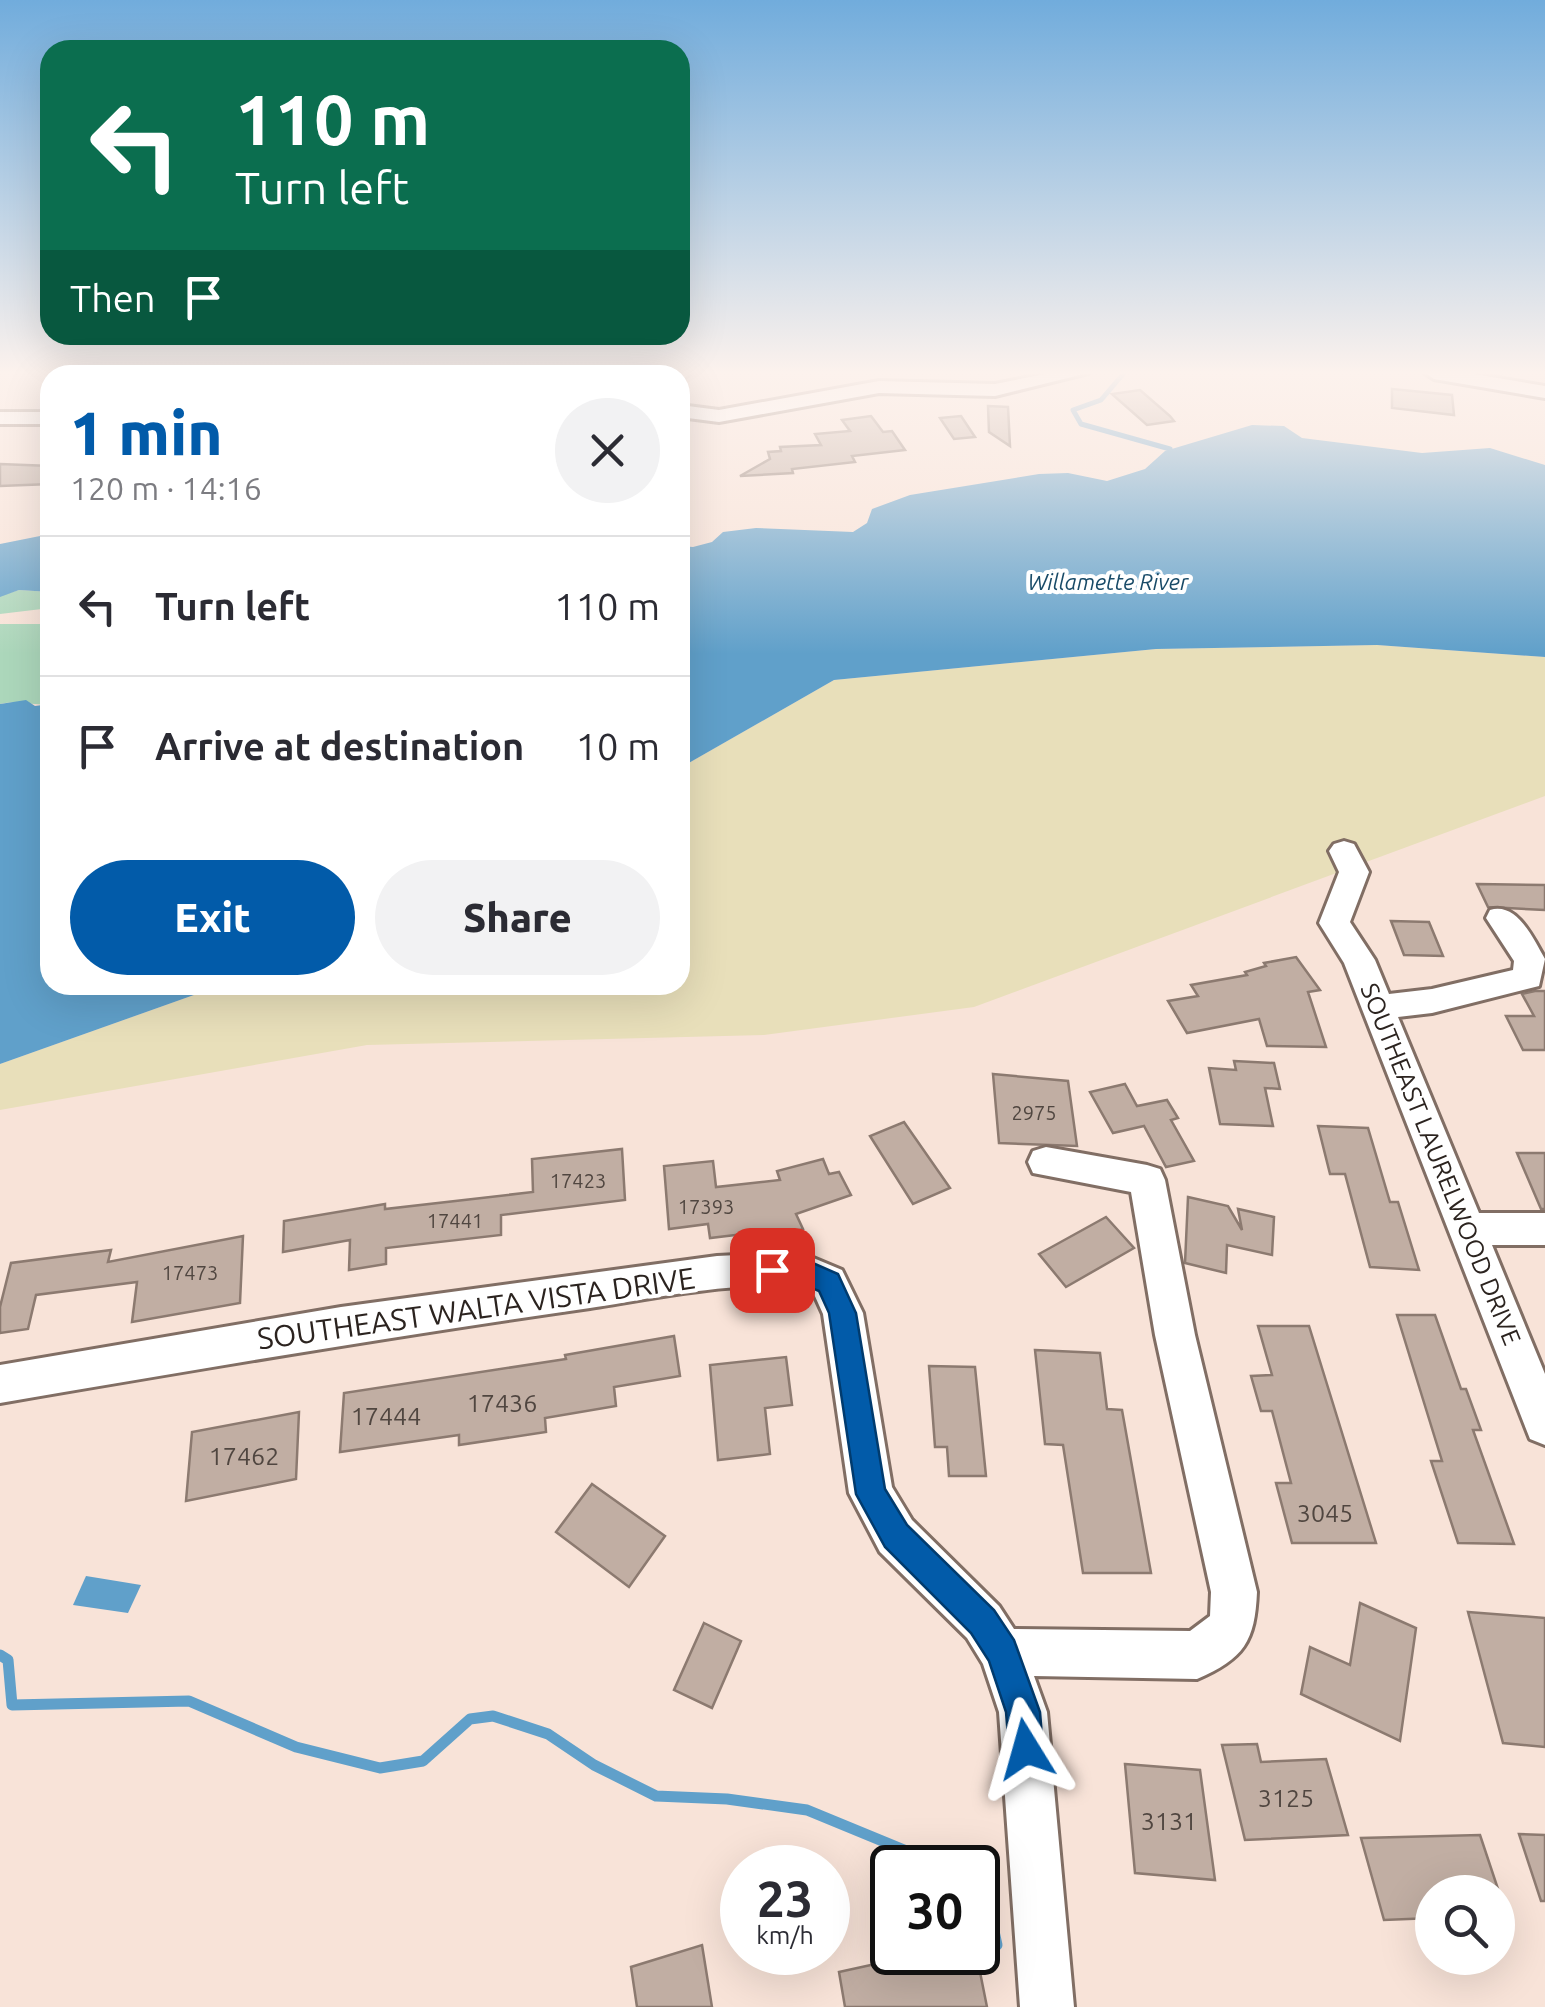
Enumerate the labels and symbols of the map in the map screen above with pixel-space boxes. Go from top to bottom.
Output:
water label: Willamette River [1028,569,1189,594]
street label: SOUTHEAST LAURELWOOD DRIVE [1355,979,1527,1349]
house number: 2975 [1011,1101,1057,1124]
house number: 17423 [550,1169,606,1192]
house number: 17393 [678,1195,734,1218]
house number: 17441 [427,1209,483,1232]
pin [730,1228,815,1313]
street label: SOUTHEAST WALTA VISTA DRIVE [255,1260,697,1356]
house number: 17473 [162,1261,218,1284]
house number: 17436 [467,1389,537,1417]
house number: 17444 [351,1402,421,1430]
house number: 17462 [209,1442,279,1470]
house number: 3045 [1297,1499,1353,1527]
position arrow [974,1697,1078,1801]
house number: 3125 [1258,1784,1314,1812]
house number: 3131 [1141,1807,1197,1835]
speed limit sign: 30 [870,1845,1000,1975]

